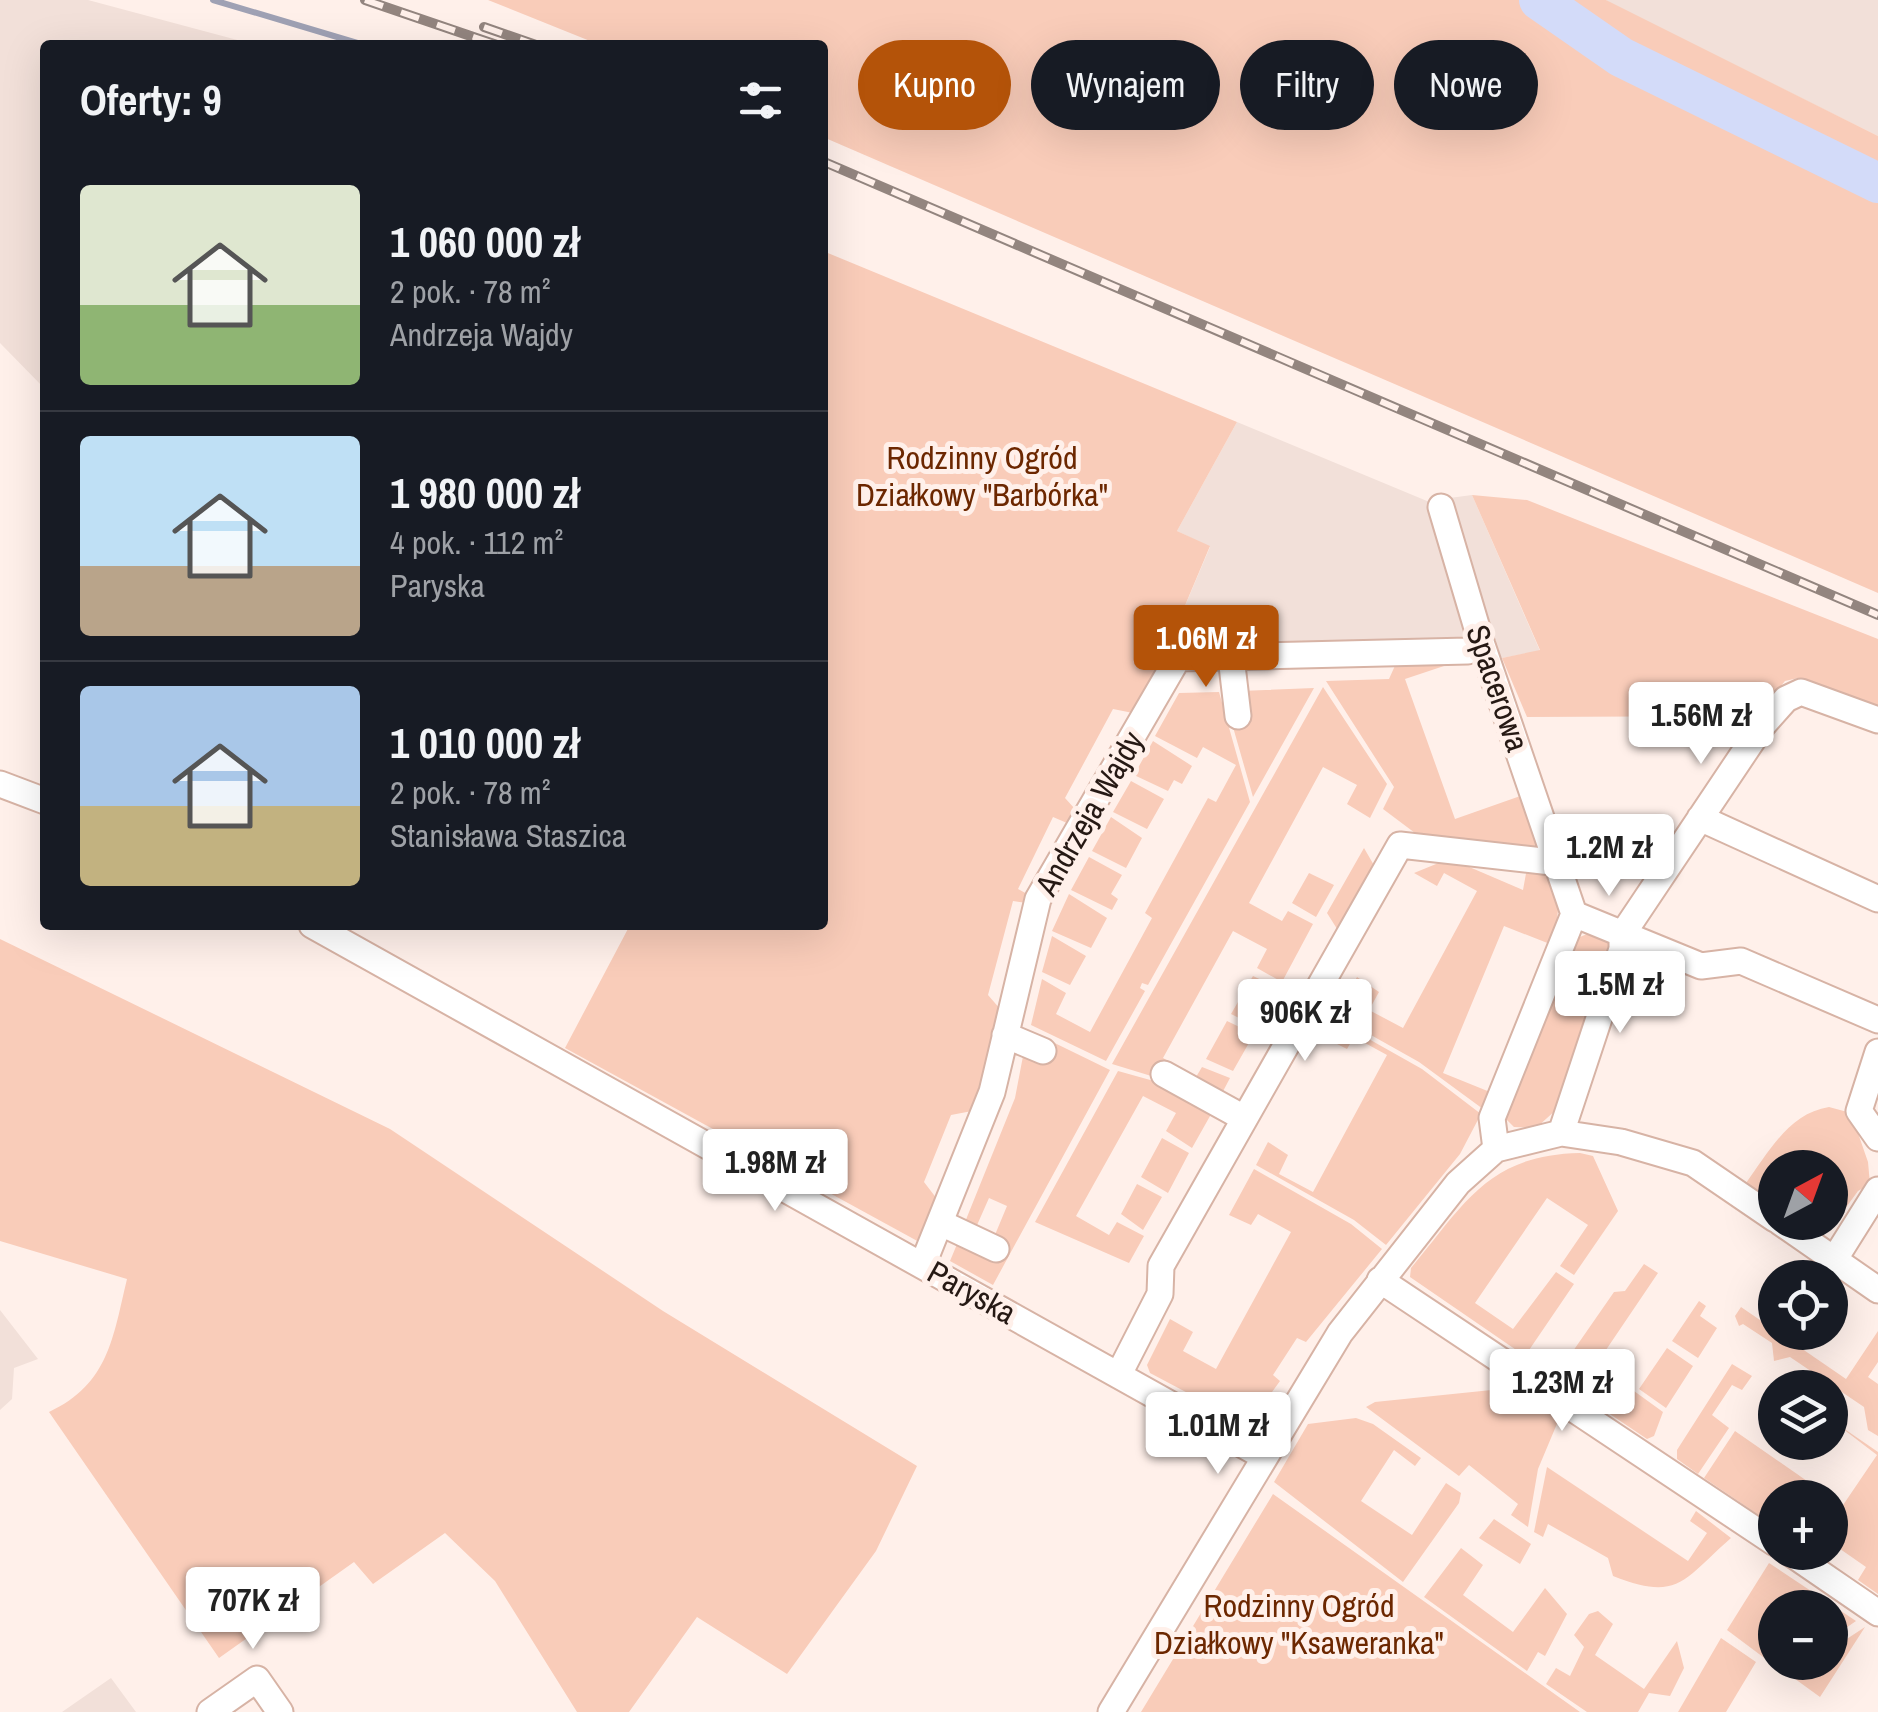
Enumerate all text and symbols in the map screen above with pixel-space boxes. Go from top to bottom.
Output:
chip: Kupno [858,40,1011,130]
chip: Wynajem [1031,40,1220,130]
chip: Filtry [1240,40,1374,130]
chip: Nowe [1394,40,1538,130]
text: Oferty: 9 [80,72,222,128]
icon: filters [733,73,788,128]
text: 1 060 000 zł [390,214,580,270]
icon: home [160,225,280,345]
text: 2 pok. · 78 m² [390,270,550,313]
text: Andrzeja Wajdy [390,313,573,356]
park label: Rodzinny Ogród Działkowy "Barbórka" [856,436,1108,516]
text: 1 980 000 zł [390,465,580,521]
icon: home [160,476,280,596]
text: 4 pok. · 112 m² [390,521,563,564]
text: Paryska [390,564,485,607]
pin: 1.06M zł [1103,605,1309,690]
text: 1.06M zł [1156,616,1256,659]
street label: Spacerowa [1456,619,1540,757]
pin: 1.56M zł [1598,682,1804,767]
text: 1.56M zł [1651,693,1751,736]
text: 1 010 000 zł [390,715,580,771]
street label: Andrzeja Wajdy [1024,723,1153,904]
icon: home [160,726,280,846]
text: 2 pok. · 78 m² [390,771,550,814]
text: Stanisława Staszica [390,814,626,857]
pin: 1.2M zł [1517,814,1701,899]
text: 1.2M zł [1566,825,1652,868]
pin: 1.5M zł [1528,951,1712,1036]
text: 1.5M zł [1577,962,1663,1005]
pin: 906K zł [1213,979,1397,1064]
text: 906K zł [1260,990,1350,1033]
pin: 1.98M zł [672,1129,878,1214]
text: 1.98M zł [725,1140,825,1183]
north arrow [1758,1150,1848,1240]
map controls [1758,1150,1848,1680]
street label: Paryska [920,1250,1024,1334]
button: locate [1758,1260,1848,1350]
pin: 1.23M zł [1459,1349,1665,1434]
text: 1.23M zł [1512,1360,1612,1403]
button: layers [1758,1370,1848,1460]
pin: 1.01M zł [1115,1392,1321,1477]
text: 1.01M zł [1168,1403,1268,1446]
button: + [1758,1480,1848,1570]
pin: 707K zł [161,1567,345,1652]
text: 707K zł [208,1578,298,1621]
park label: Rodzinny Ogród Działkowy "Ksaweranka" [1154,1584,1444,1664]
button: − [1758,1590,1848,1680]

